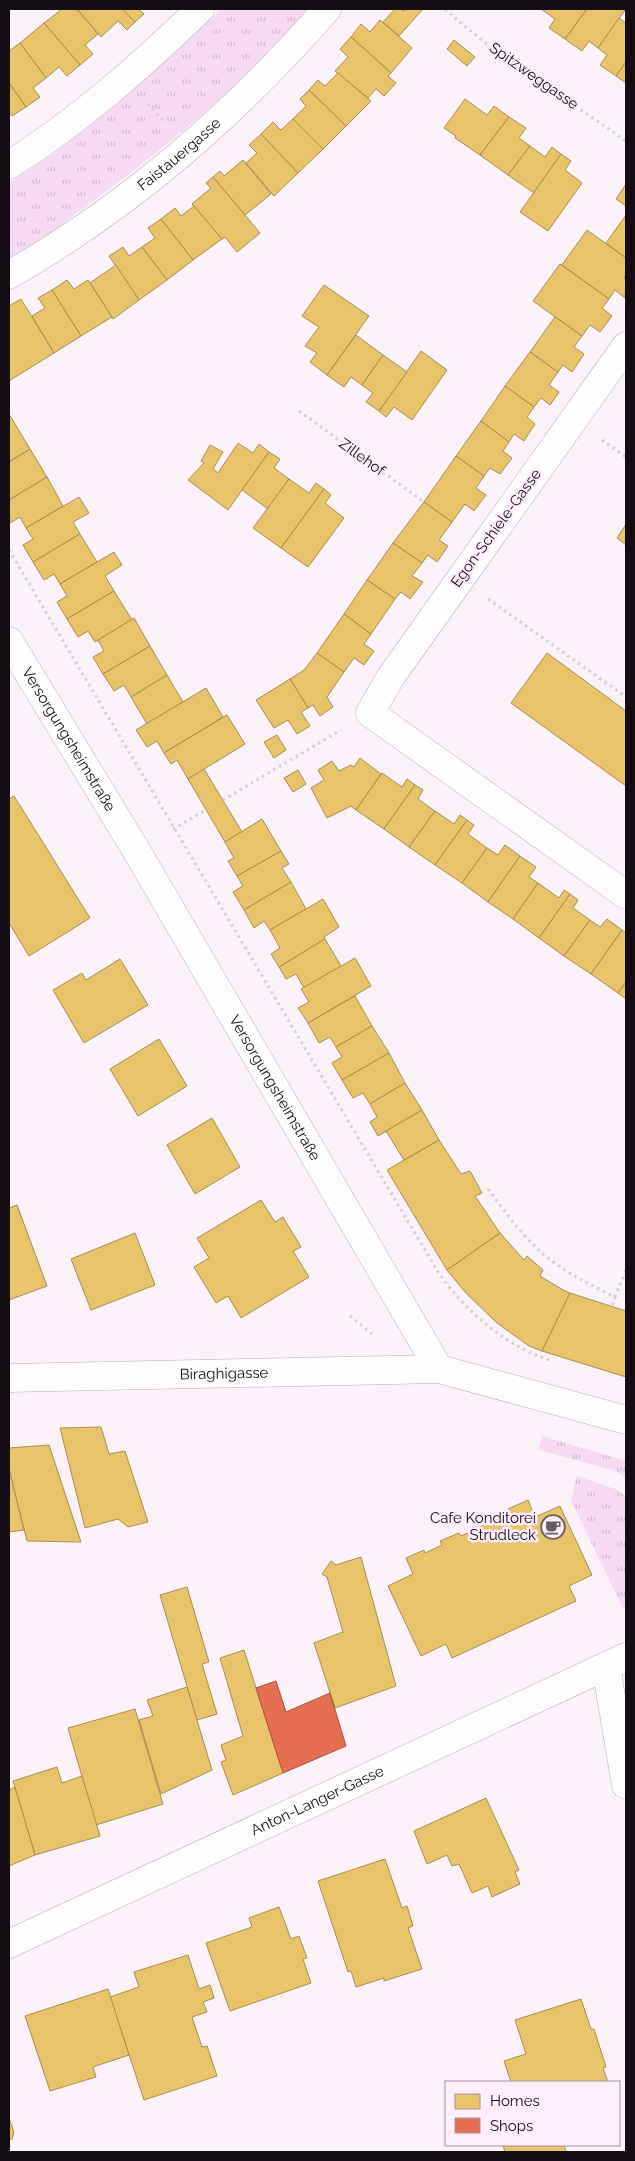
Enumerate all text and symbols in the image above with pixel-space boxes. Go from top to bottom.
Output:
street label: Spitzweggasse [486,39,582,114]
street label: Faistauergasse [134,114,225,194]
street label: Zillehof [336,434,389,480]
street label: Egon-Schiele-Gasse [447,465,545,591]
street label: Versorgungsheimstraße [18,664,119,815]
street label: Versorgungsheimstraße [225,1012,324,1164]
street label: Biraghigasse [179,1364,269,1383]
place label: Cafe Konditorei Strudleck [430,1509,536,1544]
cafe icon: Cafe Konditorei Strudleck [540,1514,566,1540]
street label: Anton-Langer-Gasse [248,1762,387,1839]
legend [445,2081,620,2146]
text: Homes [490,2092,540,2110]
text: Shops [490,2117,533,2135]

